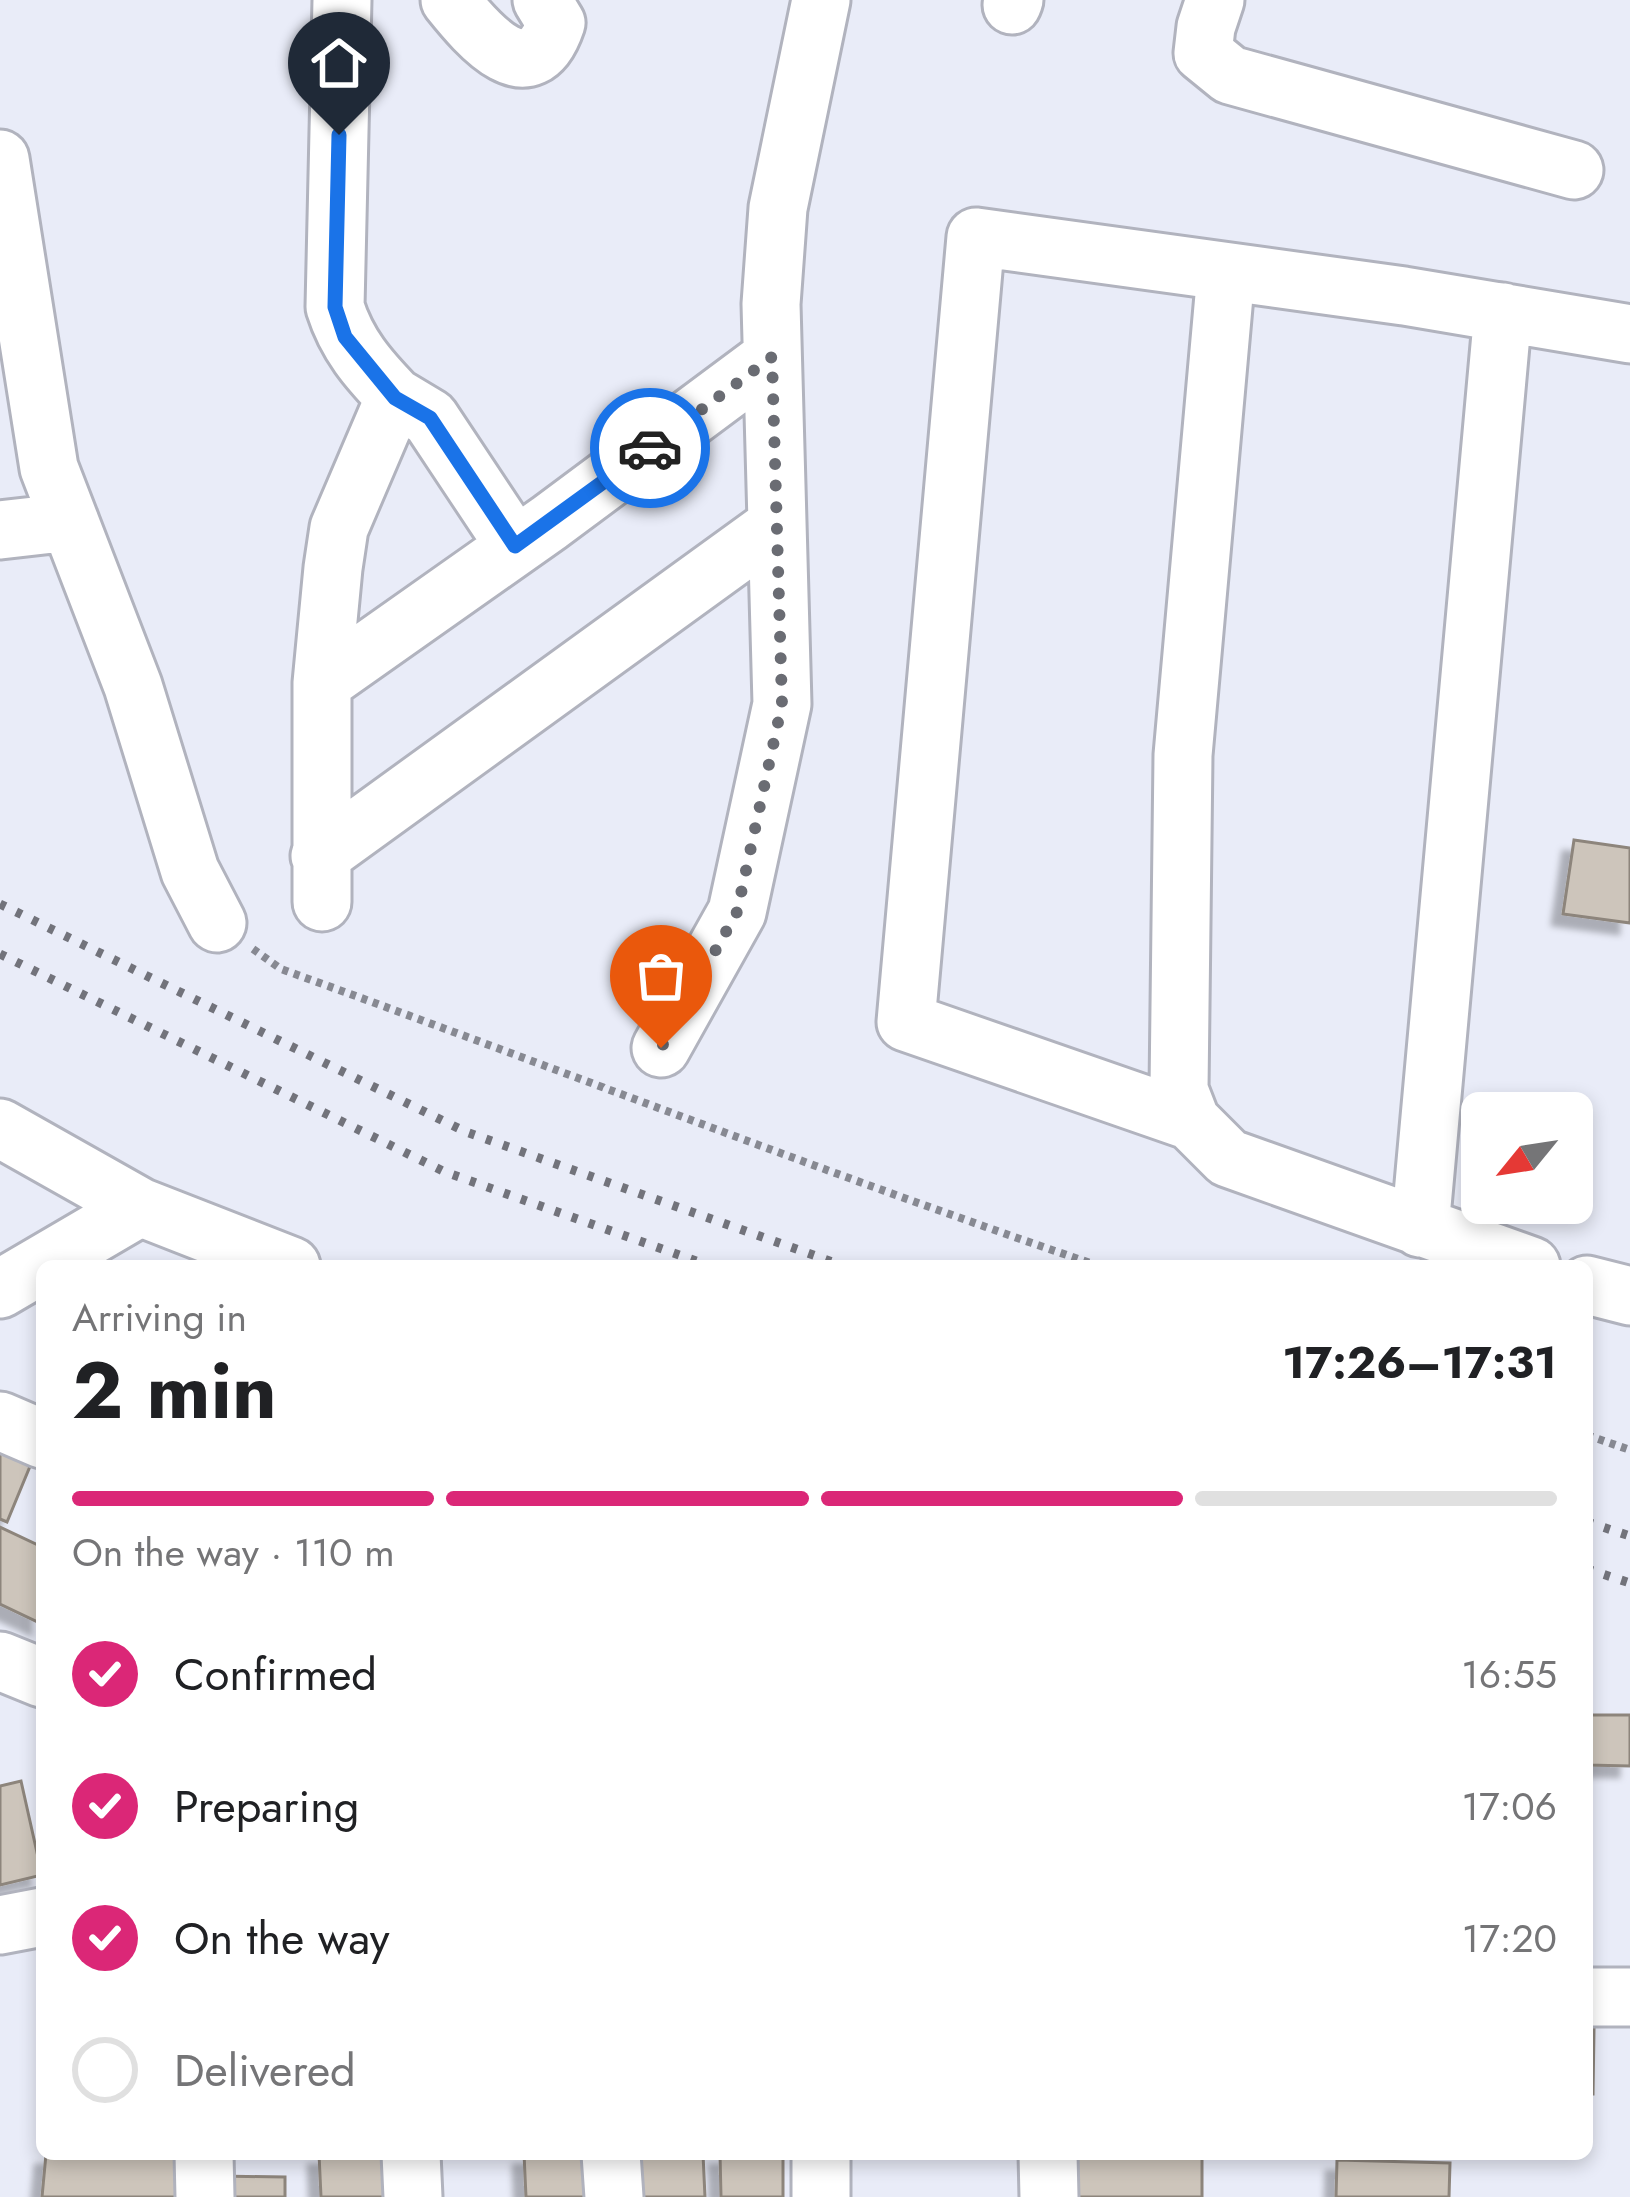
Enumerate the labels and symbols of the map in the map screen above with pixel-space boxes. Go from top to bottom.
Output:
pin [288,12,390,135]
courier [590,388,710,508]
pin [610,925,712,1048]
north arrow [1461,1092,1593,1224]

